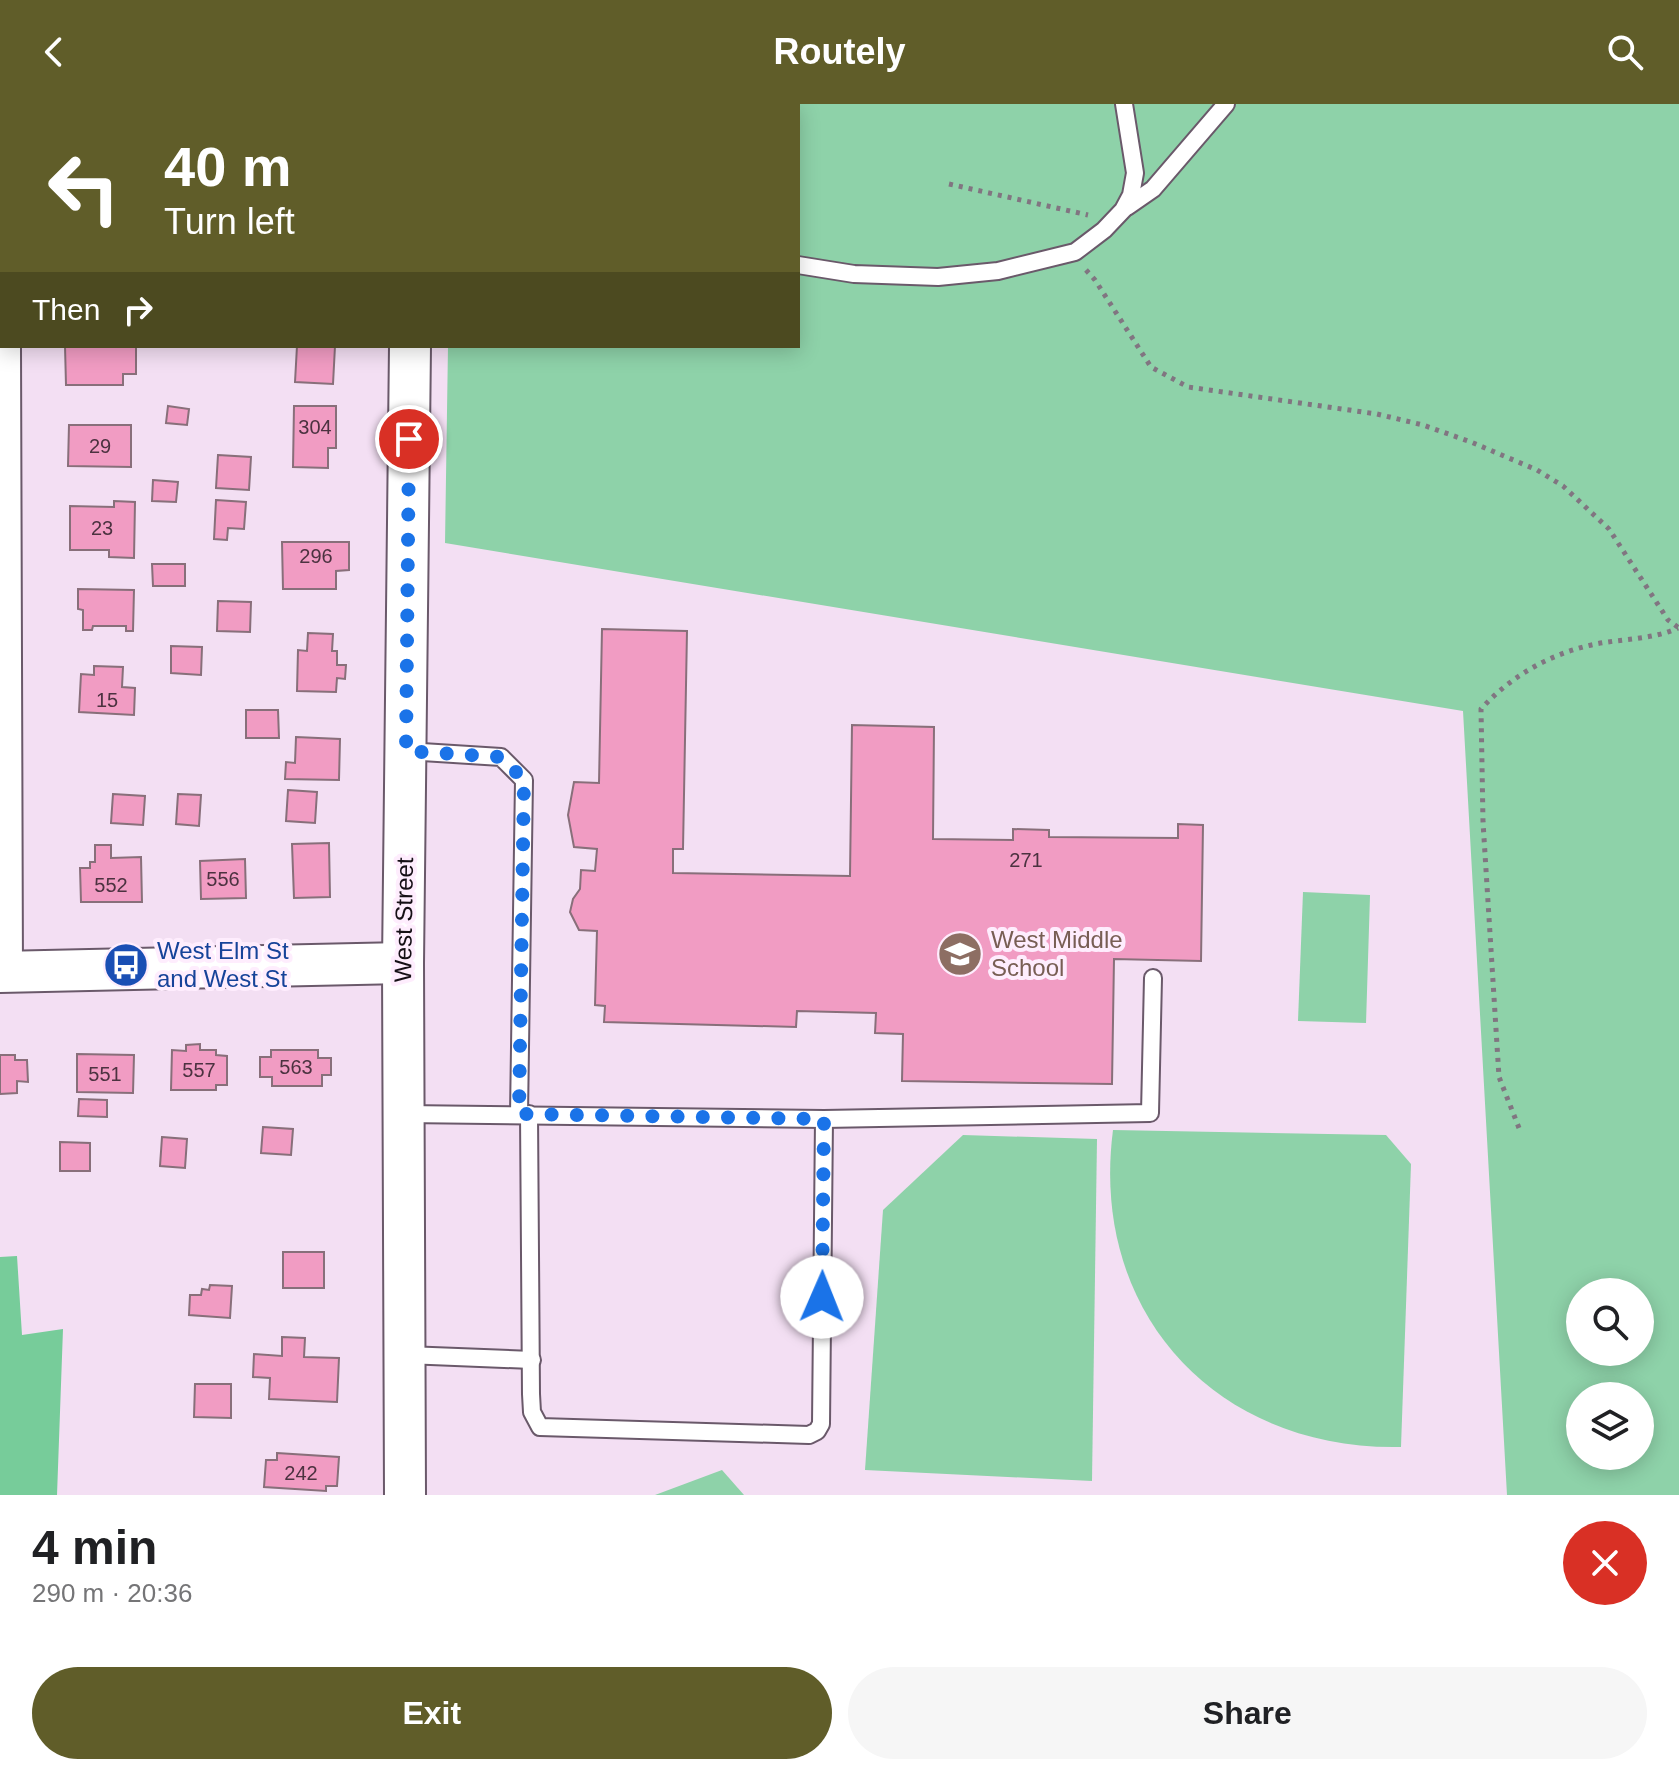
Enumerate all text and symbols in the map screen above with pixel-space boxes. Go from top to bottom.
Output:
icon: back [32,30,76,74]
icon: search [1603,30,1647,74]
text: Routely [773,31,906,72]
text: 40 m [164,135,292,198]
icon: left [32,136,136,240]
text: Turn left [164,201,295,242]
icon: right [116,288,160,332]
text: Then [32,293,100,326]
pin [375,405,443,473]
house number: 304 [298,416,332,438]
icon: arrive [387,417,431,461]
house number: 29 [89,435,111,457]
house number: 23 [91,517,113,539]
house number: 296 [299,545,333,567]
house number: 15 [96,689,118,711]
house number: 271 [1009,849,1043,871]
street label: West Street [389,857,418,983]
house number: 556 [206,868,240,890]
house number: 552 [94,874,128,896]
place label: West Middle School [991,926,1123,981]
school or university icon: West Middle School [936,930,984,978]
place label: West Elm St and West St [157,937,289,992]
bus stop icon: West Elm St and West St [102,941,150,989]
house number: 563 [279,1056,313,1078]
house number: 557 [182,1059,216,1081]
house number: 551 [88,1063,122,1085]
position arrow [780,1255,864,1339]
map controls [1566,1278,1654,1470]
button: search [1566,1278,1654,1366]
button: layers [1566,1382,1654,1470]
house number: 242 [284,1462,318,1484]
text: 4 min [32,1521,157,1574]
button: close [1563,1521,1647,1605]
text: 290 m · 20:36 [32,1578,192,1608]
button: Exit [32,1667,832,1759]
button: Share [848,1667,1647,1759]

